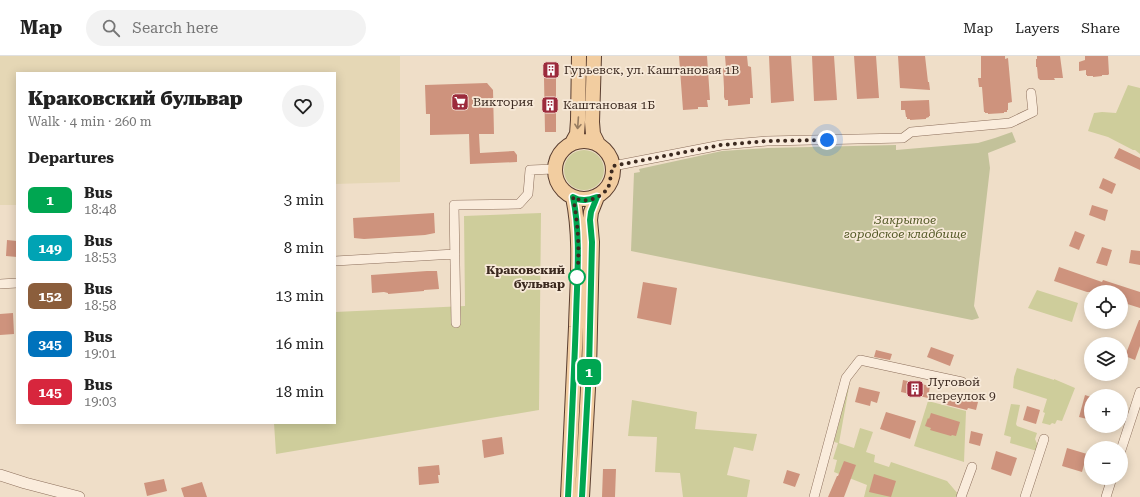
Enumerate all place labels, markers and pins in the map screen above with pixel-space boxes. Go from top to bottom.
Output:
building icon: Гурьевск, ул. Каштановая 1В [541,60,561,80]
place label: Гурьевск, ул. Каштановая 1В [564,63,739,77]
supermarket icon: Виктория [450,92,470,112]
place label: Виктория [473,95,533,109]
building icon: Каштановая 1Б [540,95,560,115]
place label: Каштановая 1Б [563,98,655,112]
place label: Краковский бульвар [486,263,565,291]
marker: Краковский бульвар [568,268,586,286]
place label: Луговой переулок 9 [928,375,996,403]
building icon: Луговой переулок 9 [905,379,925,399]

